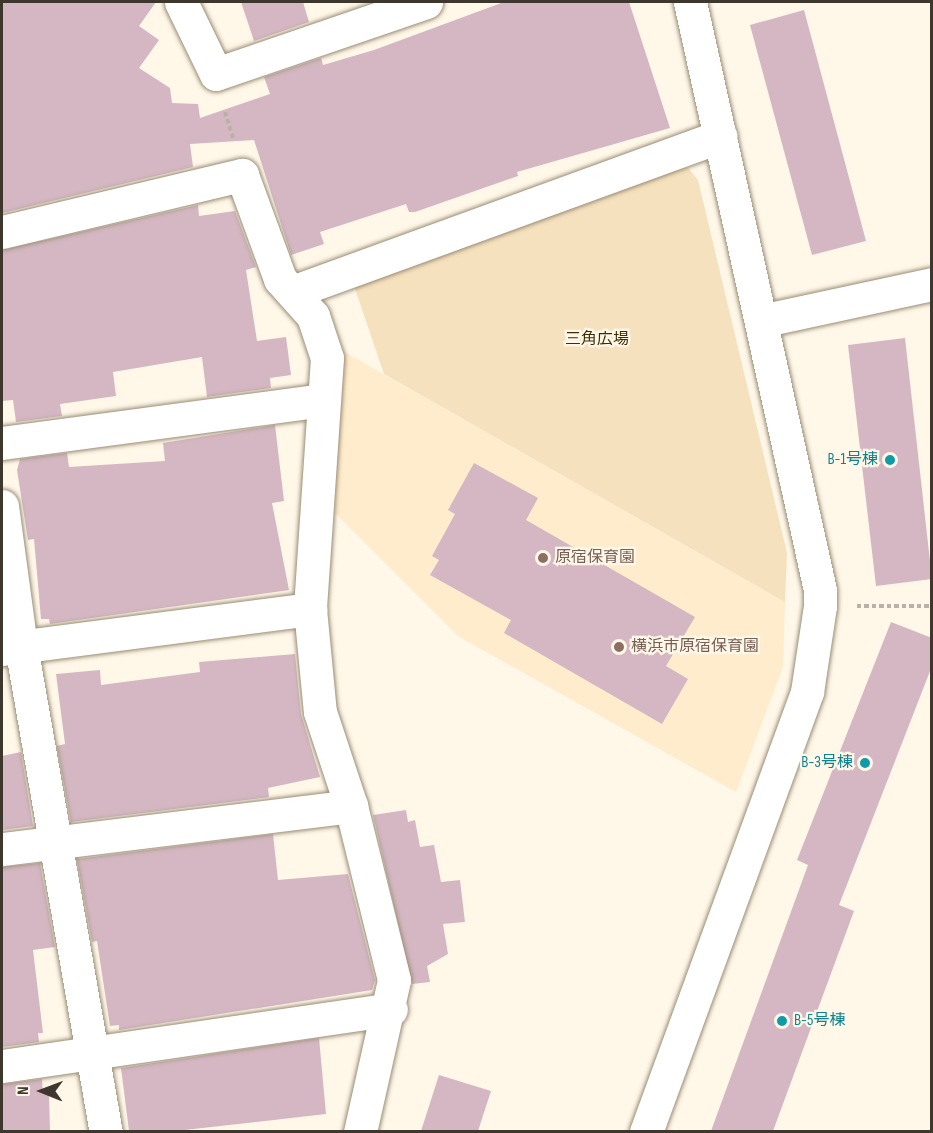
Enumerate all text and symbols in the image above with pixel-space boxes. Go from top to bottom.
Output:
park label: 三角広場 [565,330,629,350]
place label: B-1号棟 [827,450,878,470]
marker: B-1号棟 [883,453,897,467]
place label: 原宿保育園 [555,548,635,568]
marker: 原宿保育園 [536,551,550,565]
place label: 横浜市原宿保育園 [631,637,759,657]
marker: 横浜市原宿保育園 [612,640,626,654]
place label: B-3号棟 [801,753,853,773]
marker: B-3号棟 [858,756,872,770]
place label: B-5号棟 [794,1011,845,1031]
marker: B-5号棟 [775,1014,789,1028]
north arrow [12,1061,72,1121]
text: N [14,1086,33,1095]

